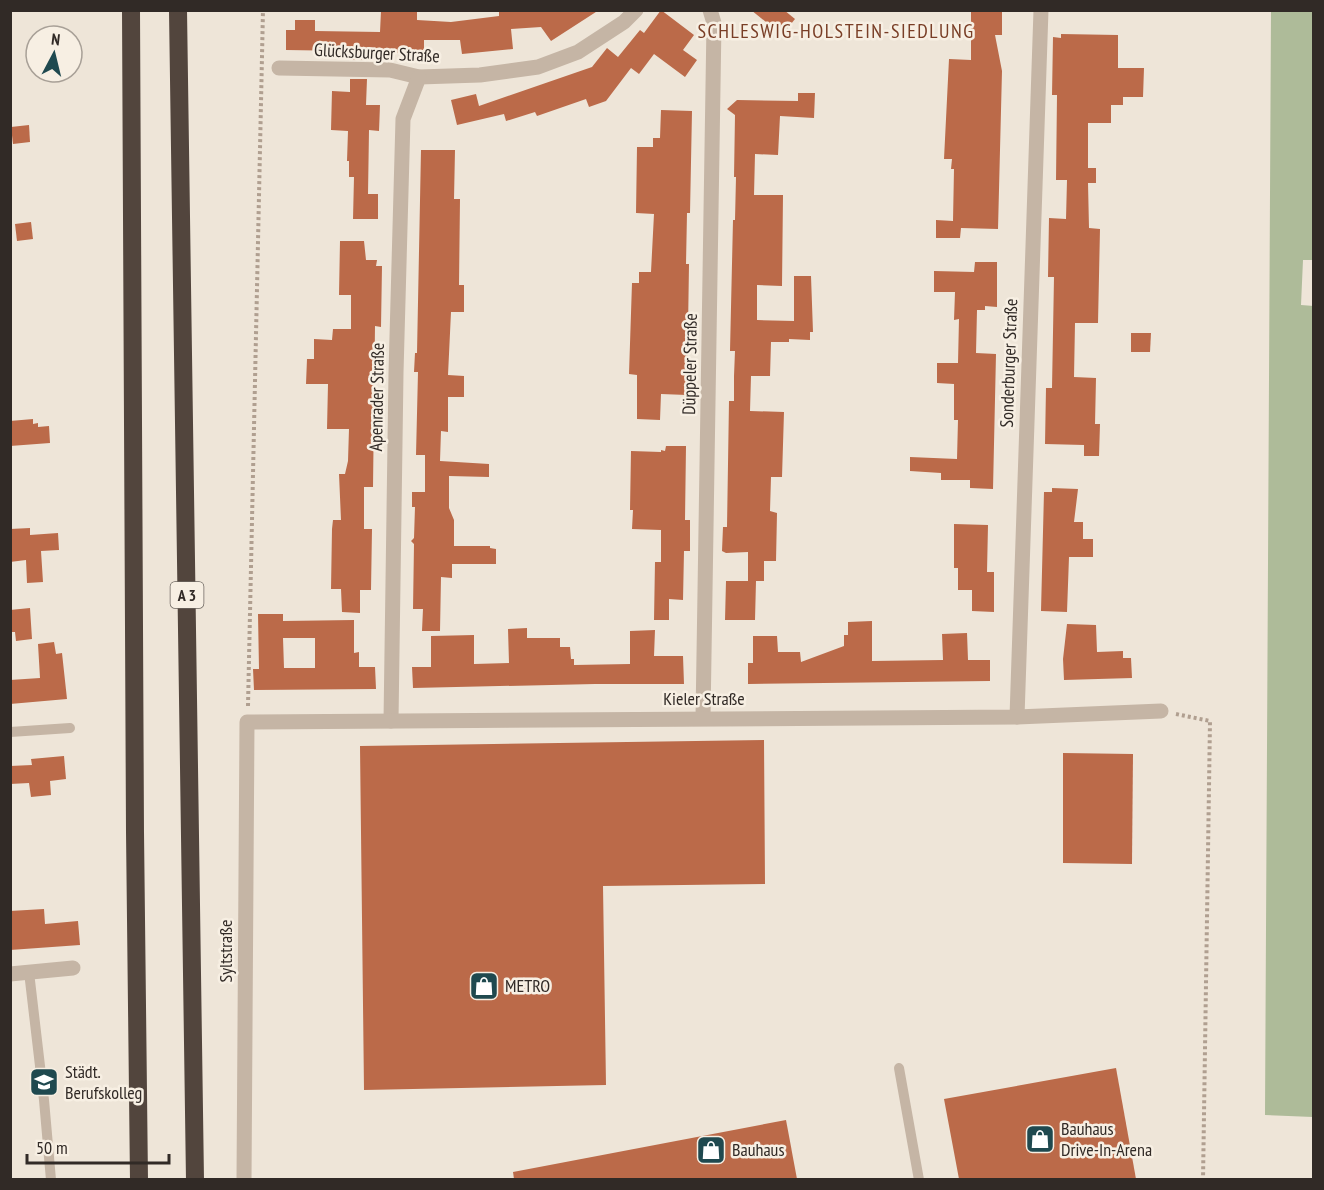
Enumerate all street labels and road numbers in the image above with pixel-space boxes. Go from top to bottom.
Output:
street label: Glücksburger Straße [314,38,440,67]
street label: Sonderburger Straße [995,298,1022,428]
street label: Düppeler Straße [677,313,702,415]
street label: Apenrader Straße [364,342,389,452]
road number: A 3 [170,582,204,608]
street label: Kieler Straße [663,687,745,710]
street label: Syltstraße [214,920,237,983]

